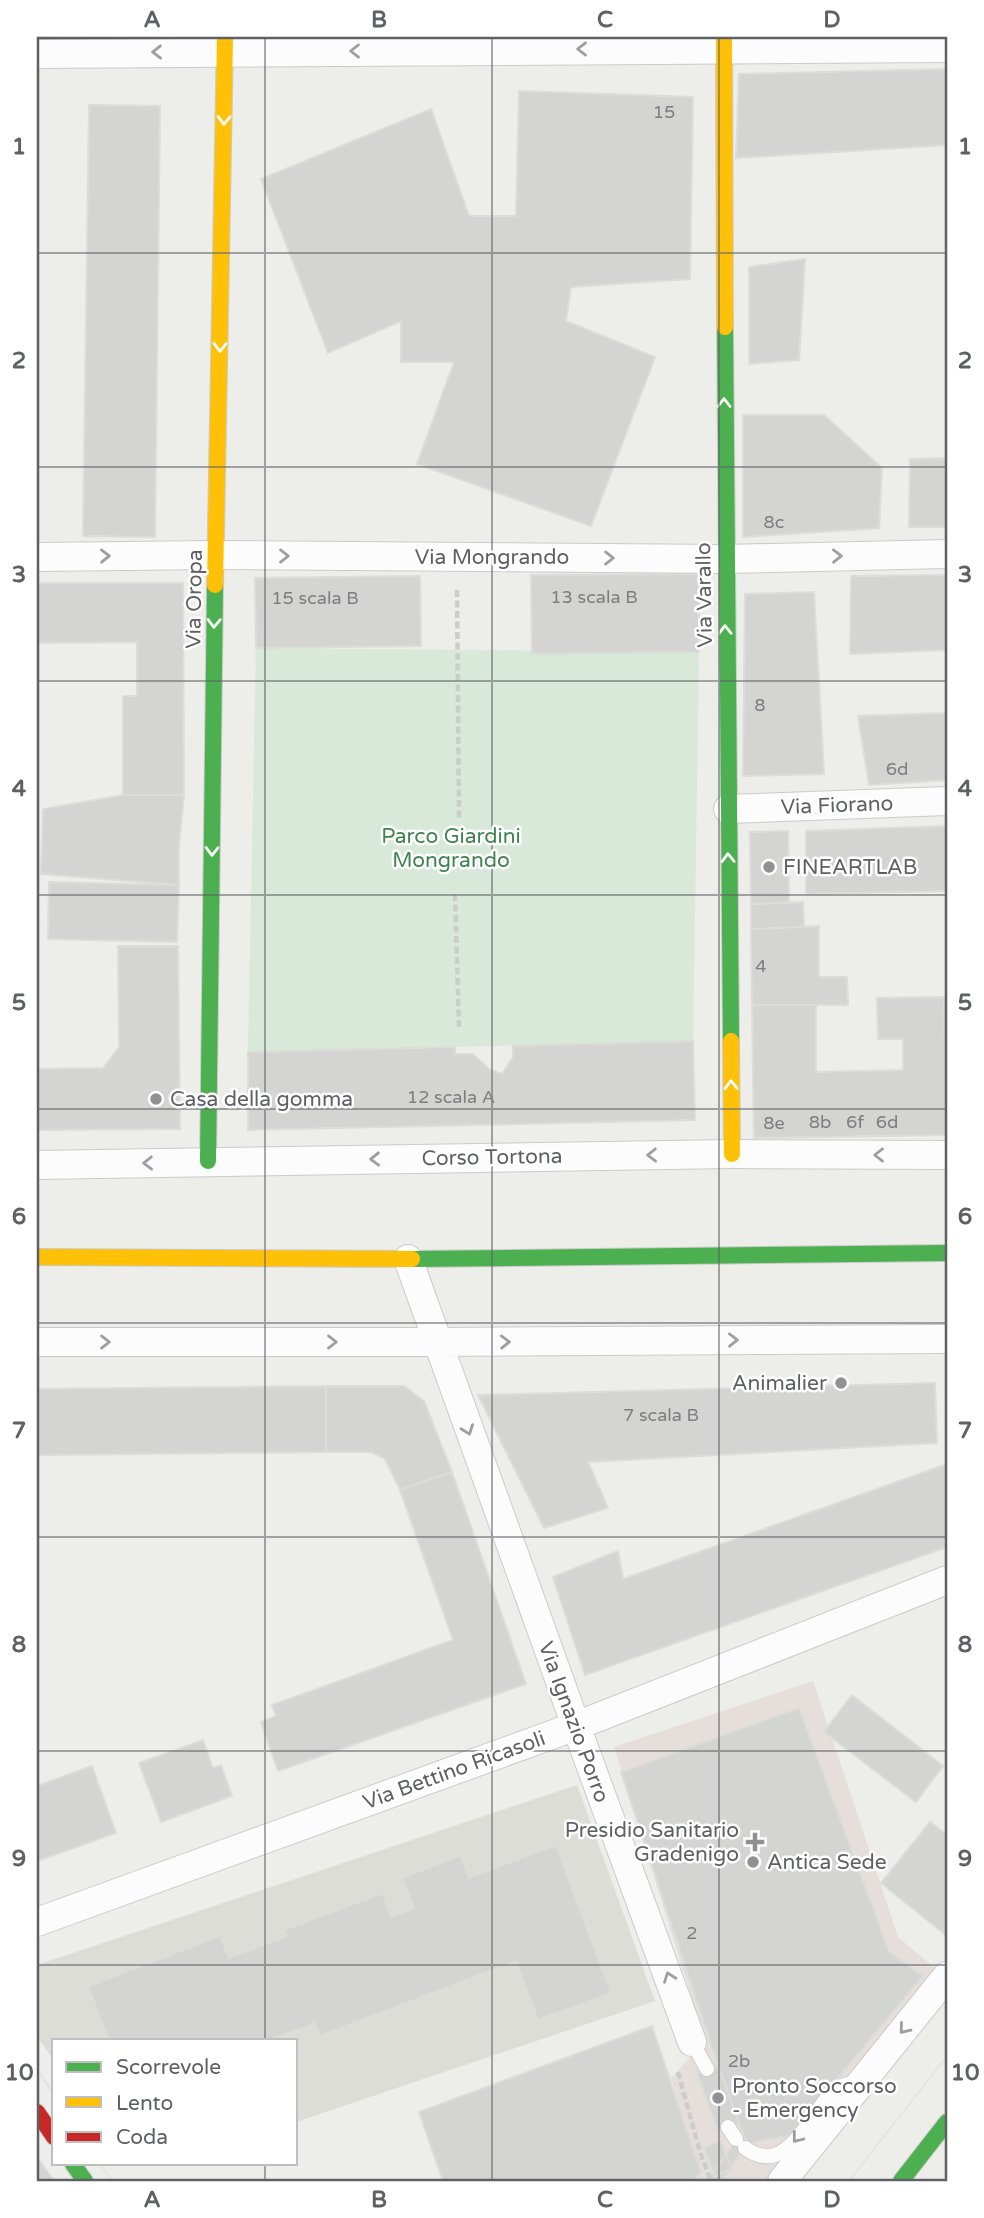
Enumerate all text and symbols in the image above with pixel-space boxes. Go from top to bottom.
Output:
text: A [143,6,161,34]
text: B [371,6,387,34]
text: C [597,6,613,34]
text: D [823,6,841,34]
one-way arrow [577,41,587,57]
one-way arrow [349,43,360,59]
one-way arrow [151,45,162,60]
house number: 15 [653,101,675,123]
one-way arrow [216,114,231,125]
text: 1 [12,133,26,161]
text: 1 [958,133,972,161]
one-way arrow [212,342,227,353]
text: 2 [12,347,26,375]
text: 2 [958,347,972,375]
one-way arrow [716,397,732,408]
house number: 8c [764,511,784,533]
street label: Via Varallo [691,542,718,648]
street label: Via Mongrando [415,545,569,570]
one-way arrow [100,548,111,564]
one-way arrow [279,548,289,564]
one-way arrow [832,548,842,564]
street label: Via Oropa [181,549,208,649]
one-way arrow [604,550,615,566]
text: 3 [12,561,26,589]
text: 3 [958,561,972,589]
house number: 13 scala B [550,586,638,608]
house number: 15 scala B [271,587,359,609]
one-way arrow [207,618,222,629]
one-way arrow [718,625,733,636]
house number: 8 [754,694,766,716]
house number: 6d [886,758,908,780]
text: 4 [12,775,27,803]
text: 4 [958,775,973,803]
street label: Via Fiorano [780,791,894,820]
park label: Parco Giardini Mongrando [381,824,521,873]
one-way arrow [204,846,219,857]
one-way arrow [720,852,736,863]
place label: FINEARTLAB [783,855,917,880]
marker: FINEARTLAB [761,859,777,875]
house number: 4 [755,955,767,977]
text: 5 [12,989,26,1017]
text: 5 [958,989,972,1017]
one-way arrow [723,1080,739,1090]
house number: 12 scala A [407,1086,495,1108]
place label: Casa della gomma [170,1087,353,1112]
marker: Casa della gomma [148,1091,164,1107]
house number: 8b [809,1111,831,1133]
house number: 6f [846,1111,864,1133]
house number: 6d [876,1111,898,1133]
house number: 8e [763,1112,785,1134]
street label: Corso Tortona [421,1144,563,1171]
one-way arrow [646,1147,656,1163]
one-way arrow [873,1147,884,1163]
one-way arrow [369,1151,380,1167]
one-way arrow [142,1155,153,1170]
text: 6 [12,1203,26,1231]
text: 6 [958,1203,972,1231]
one-way arrow [728,1332,738,1348]
one-way arrow [100,1334,111,1350]
one-way arrow [328,1334,338,1350]
one-way arrow [500,1334,511,1350]
place label: Animalier [732,1371,827,1396]
marker: Animalier [833,1375,849,1391]
house number: 7 scala B [623,1404,699,1426]
text: 7 [12,1417,26,1445]
text: 7 [958,1417,972,1445]
one-way arrow [460,1423,474,1435]
text: 8 [12,1631,26,1659]
text: 8 [958,1631,972,1659]
street label: Via Ignazio Porro [533,1638,614,1806]
street label: Via Bettino Ricasoli [360,1726,549,1815]
place label: Presidio Sanitario Gradenigo [565,1818,739,1867]
marker: Presidio Sanitario Gradenigo [745,1832,765,1852]
text: 9 [12,1845,26,1873]
text: 9 [958,1845,972,1873]
place label: Antica Sede [767,1850,887,1875]
marker: Antica Sede [745,1854,761,1870]
house number: 2 [686,1922,698,1944]
one-way arrow [663,1972,677,1984]
one-way arrow [900,2022,913,2034]
legend [52,2039,298,2166]
house number: 2b [728,2050,750,2072]
text: Scorrevole [116,2055,221,2080]
text: 10 [5,2059,33,2087]
text: 10 [951,2059,979,2087]
place label: Pronto Soccorso - Emergency [732,2074,897,2123]
marker: Pronto Soccorso - Emergency [710,2090,726,2106]
text: Lento [116,2091,173,2116]
text: Coda [116,2125,168,2150]
one-way arrow [793,2129,805,2142]
text: A [143,2186,161,2214]
text: B [371,2186,387,2214]
text: C [597,2186,613,2214]
text: D [823,2186,841,2214]

